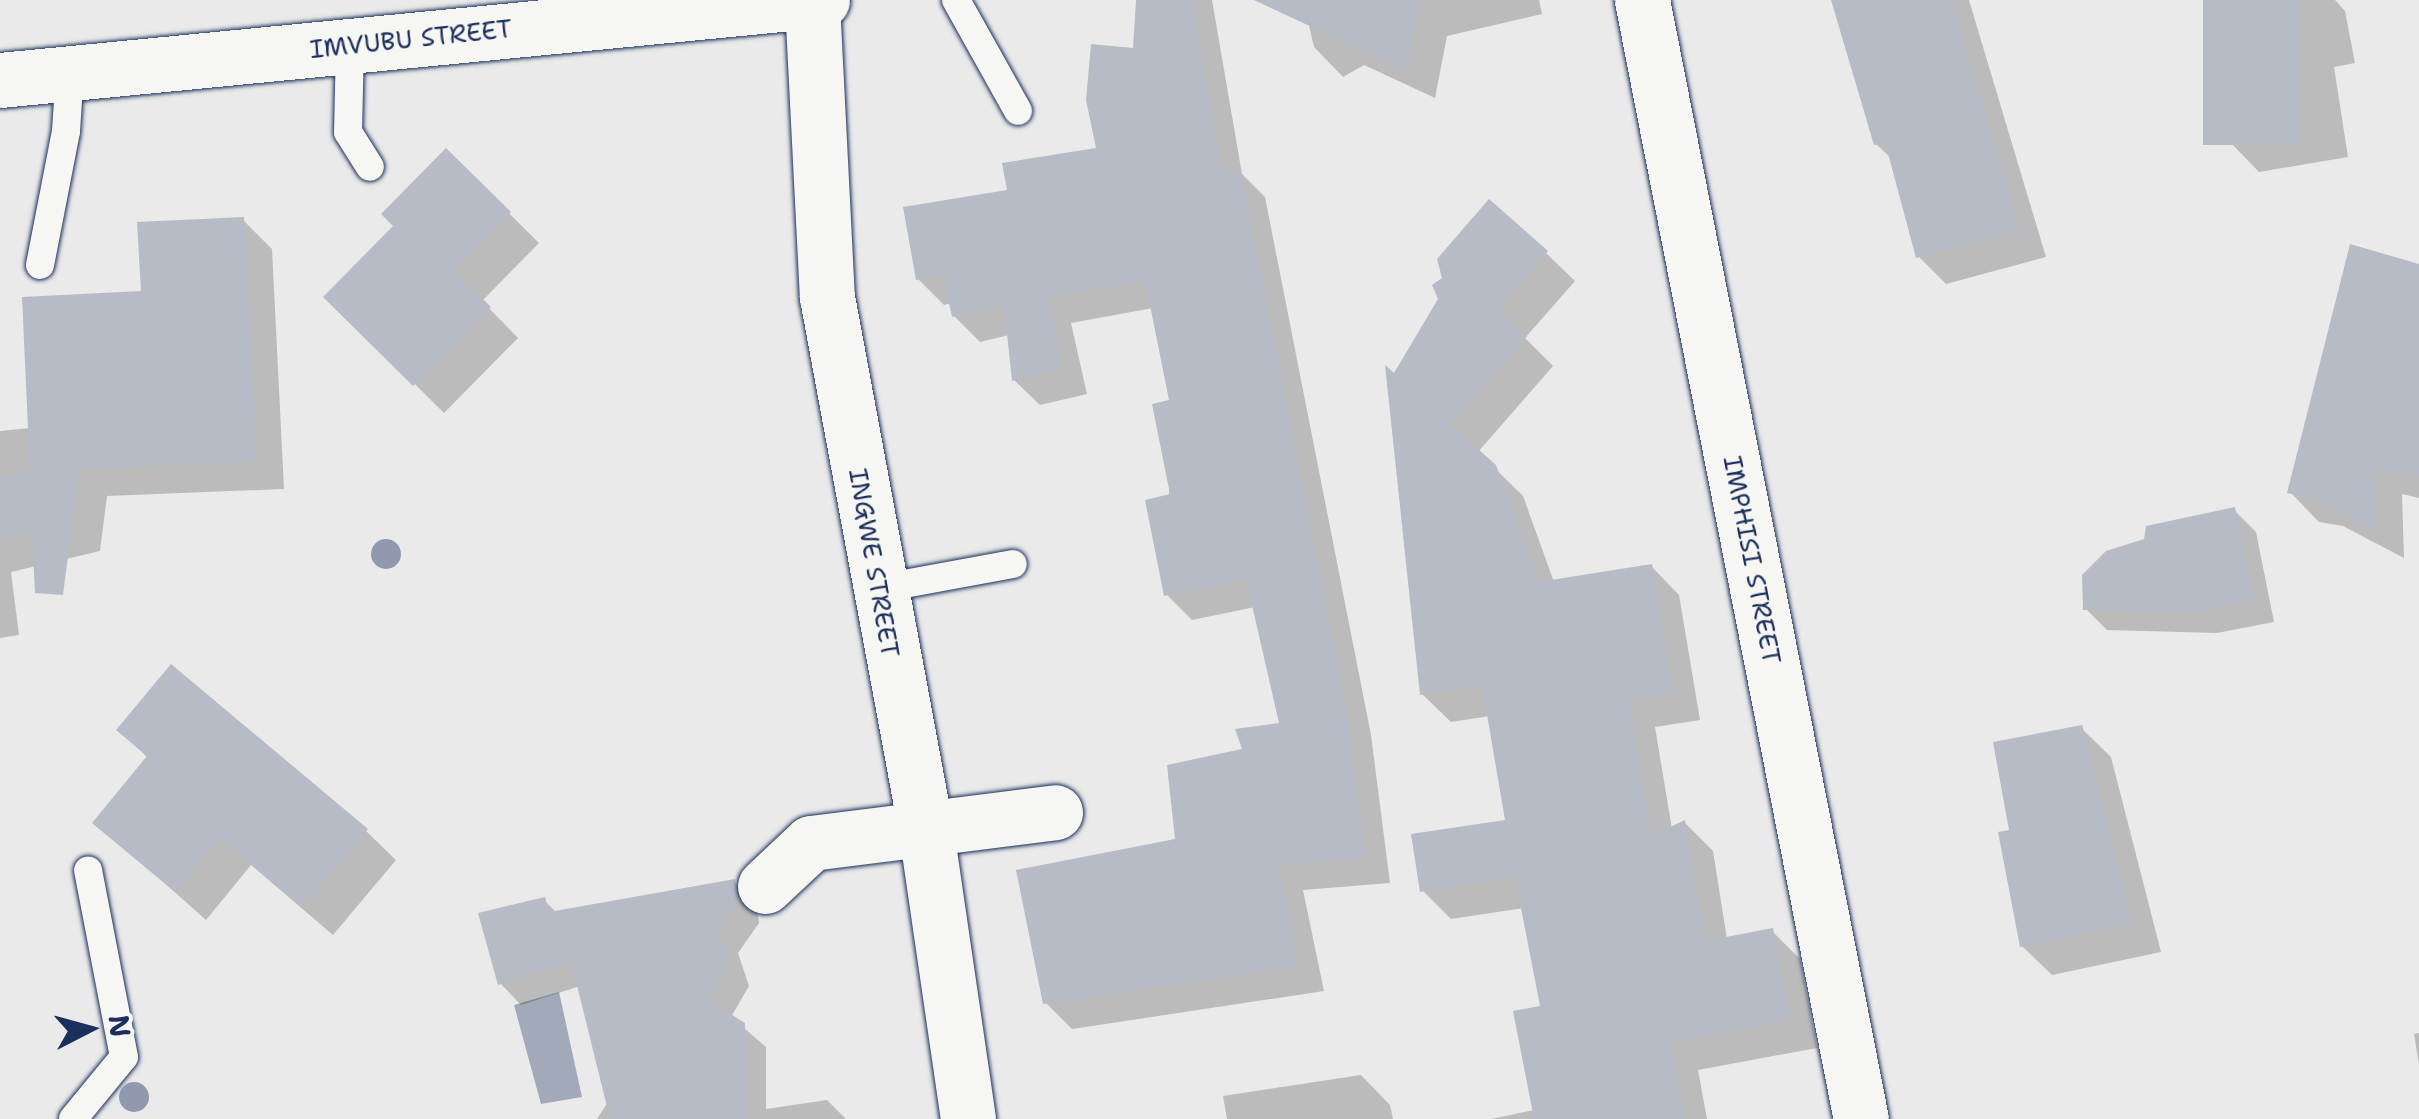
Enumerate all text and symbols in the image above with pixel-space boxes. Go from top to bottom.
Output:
street label: IMVUBU STREET [308,13,514,65]
street label: IMPHISI STREET [1717,453,1787,667]
street label: INGWE STREET [843,466,905,660]
north arrow [40,979,140,1079]
text: N [100,1013,140,1039]

